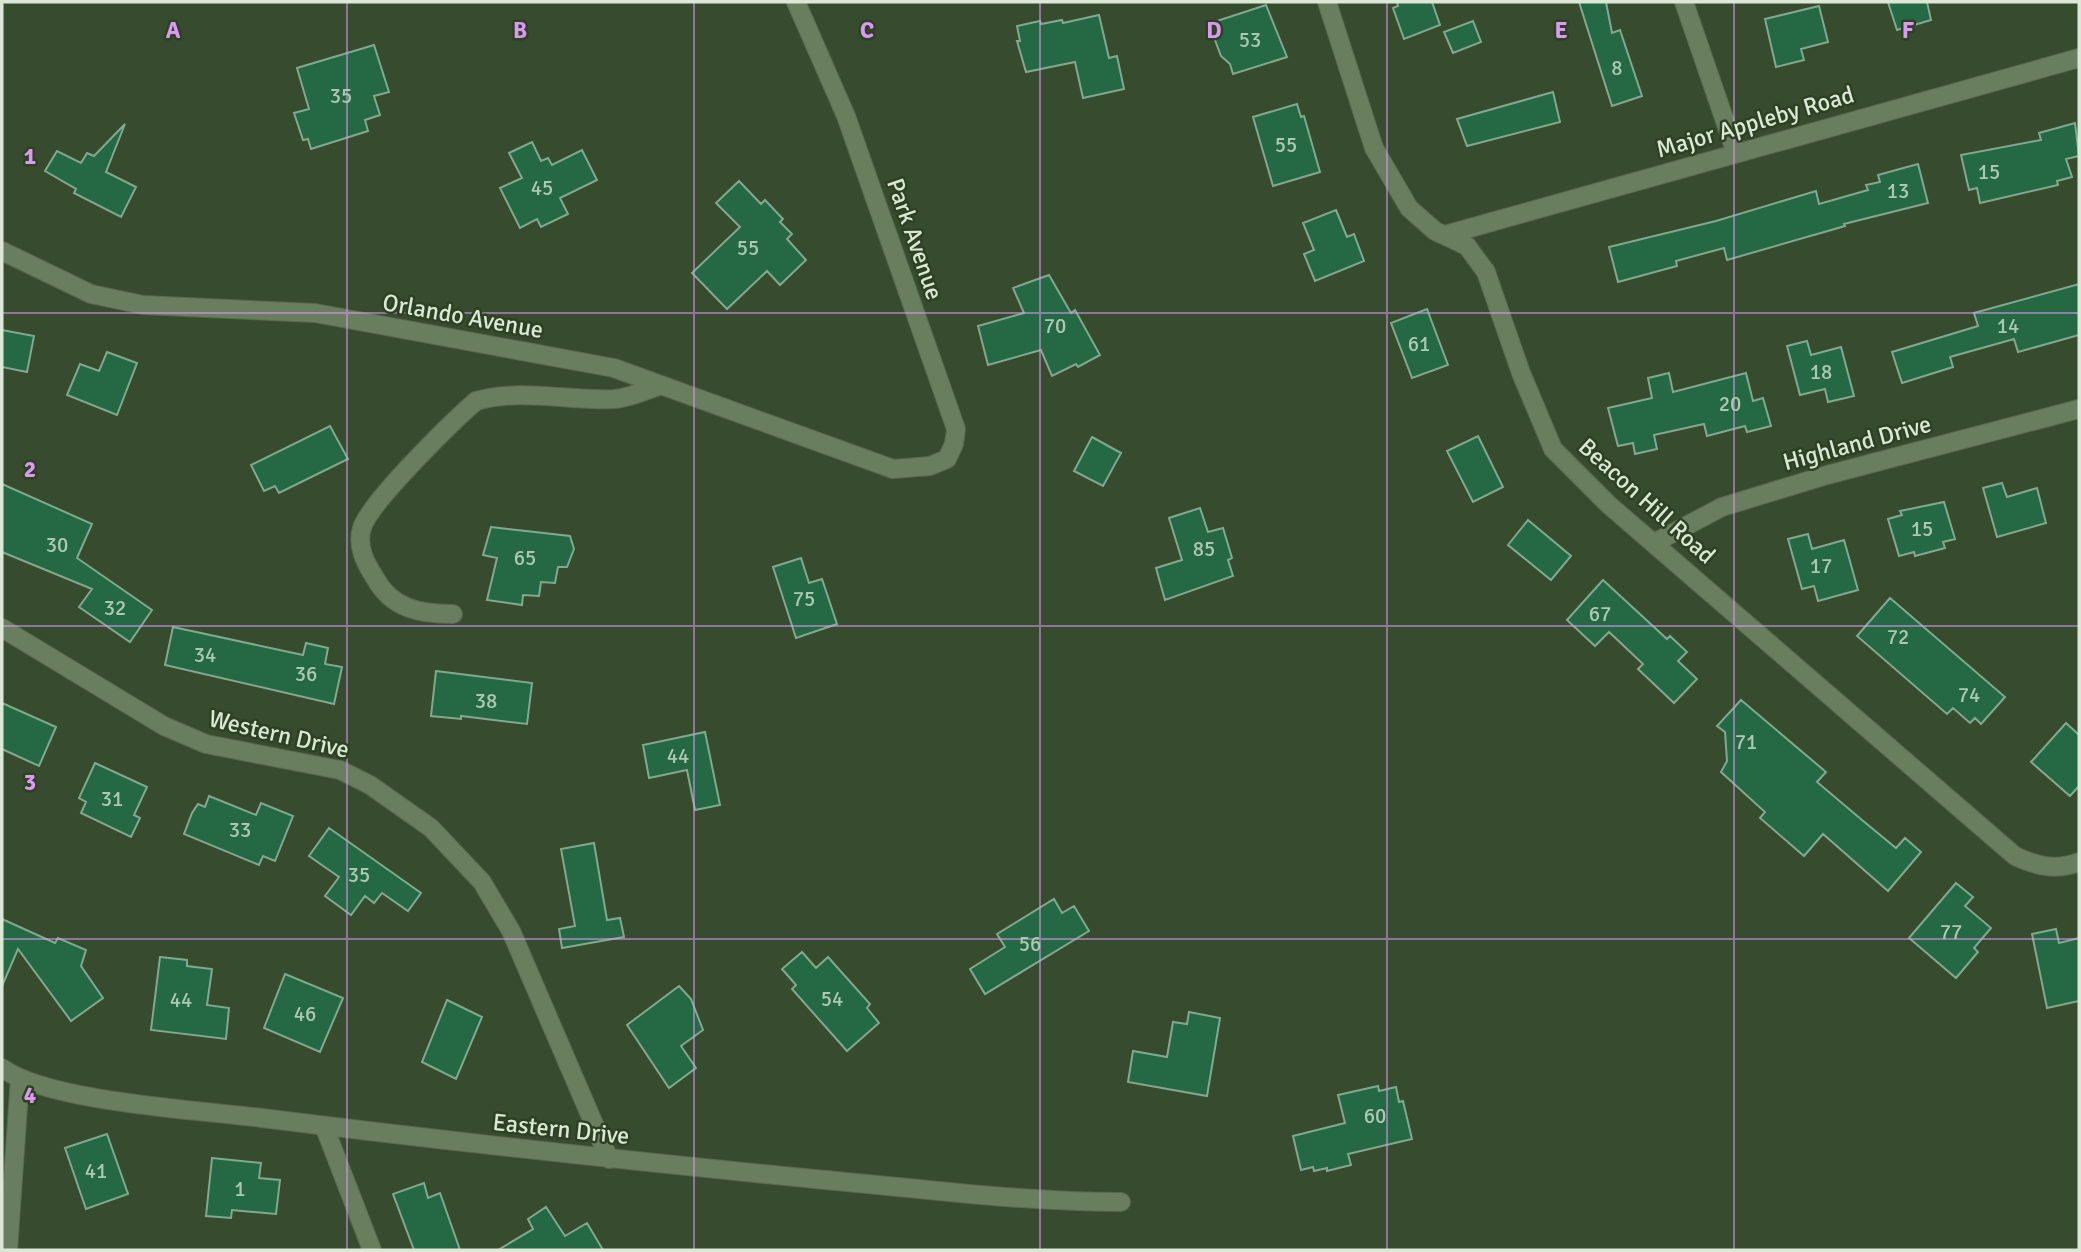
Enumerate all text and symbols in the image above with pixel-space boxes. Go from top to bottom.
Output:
text: A [166,16,181,45]
text: B [513,16,527,45]
text: C [860,16,874,45]
text: D [1206,16,1222,45]
text: E [1554,16,1568,45]
text: F [1902,16,1914,45]
house number: 53 [1239,27,1261,53]
house number: 8 [1611,55,1623,81]
street label: Major Appleby Road [1653,79,1857,165]
house number: 35 [330,83,352,109]
house number: 55 [1275,132,1297,158]
text: 1 [24,142,36,171]
house number: 15 [1978,159,2000,185]
street label: Park Avenue [880,174,950,304]
house number: 45 [531,175,553,201]
house number: 13 [1887,178,1909,204]
house number: 55 [737,235,759,261]
street label: Orlando Avenue [380,287,546,345]
house number: 70 [1044,313,1066,339]
house number: 14 [1997,313,2019,339]
house number: 61 [1408,331,1430,357]
house number: 18 [1810,359,1832,385]
house number: 20 [1719,391,1741,417]
street label: Highland Drive [1779,409,1935,477]
street label: Beacon Hill Road [1572,432,1722,570]
text: 2 [24,455,36,484]
house number: 15 [1911,516,1933,542]
house number: 30 [46,532,68,558]
house number: 85 [1193,536,1215,562]
house number: 65 [514,545,536,571]
house number: 17 [1810,553,1832,579]
house number: 75 [793,586,815,612]
house number: 32 [104,595,126,621]
house number: 67 [1589,601,1611,627]
house number: 72 [1887,624,1909,650]
house number: 34 [194,642,216,668]
house number: 36 [295,661,317,687]
house number: 74 [1958,682,1980,708]
house number: 38 [475,688,497,714]
street label: Western Drive [206,703,352,765]
house number: 71 [1735,729,1757,755]
house number: 44 [667,743,689,769]
text: 3 [24,768,36,797]
house number: 31 [101,786,123,812]
house number: 33 [229,817,251,843]
house number: 35 [348,862,370,888]
house number: 77 [1940,919,1962,945]
house number: 56 [1019,931,1041,957]
house number: 54 [821,986,843,1012]
house number: 44 [170,987,192,1013]
house number: 46 [294,1001,316,1027]
text: 4 [24,1081,36,1110]
house number: 60 [1364,1103,1386,1129]
street label: Eastern Drive [491,1107,631,1151]
house number: 41 [85,1158,107,1184]
house number: 1 [234,1176,246,1202]

